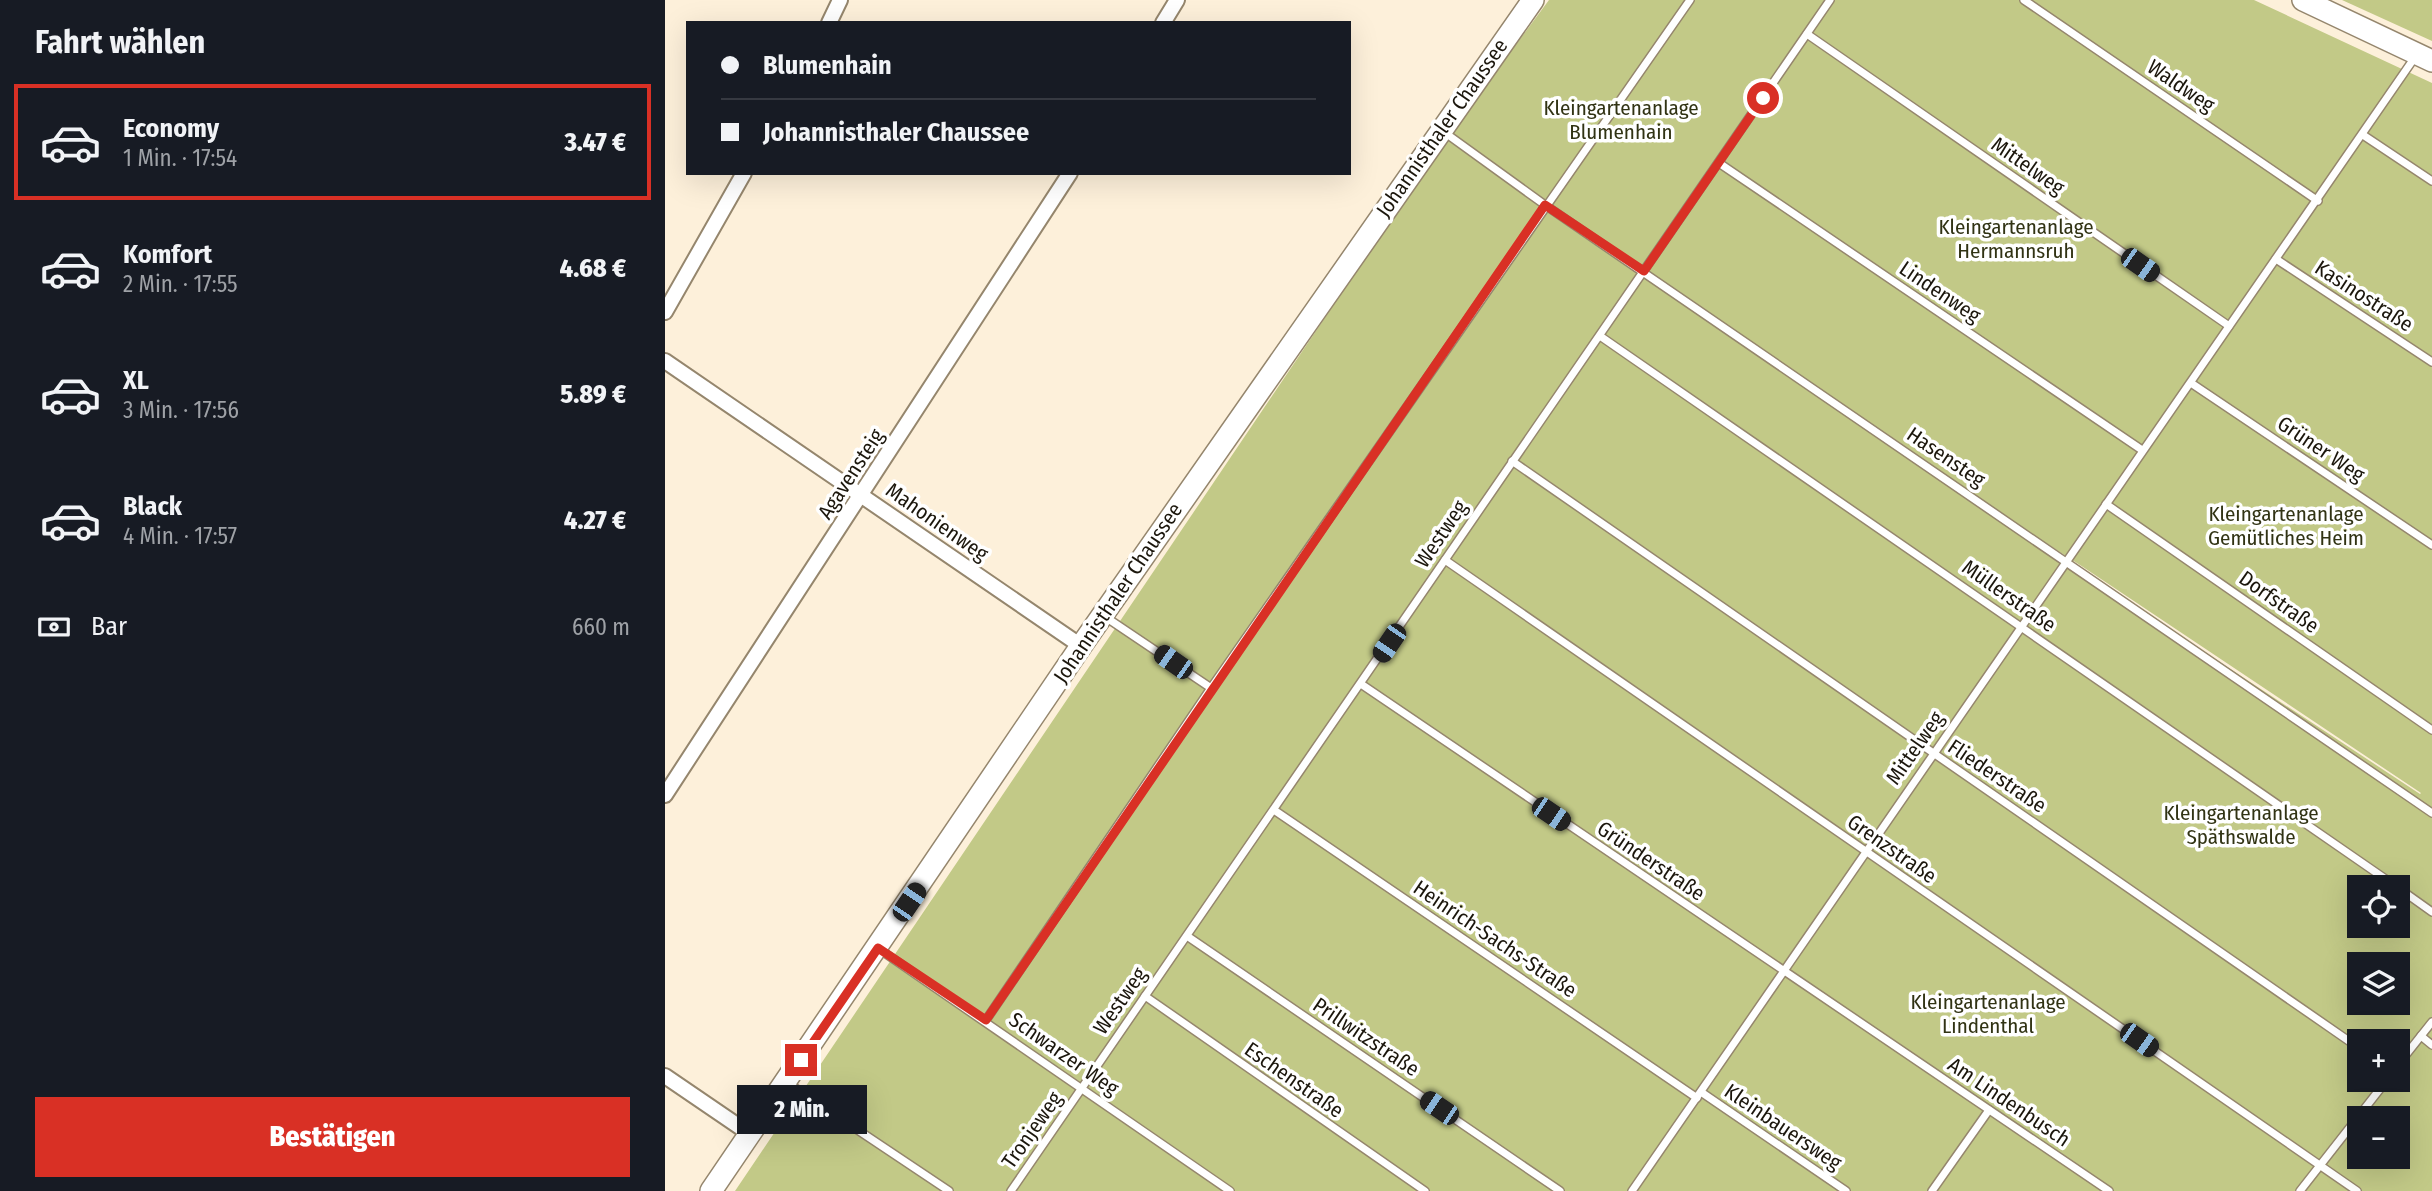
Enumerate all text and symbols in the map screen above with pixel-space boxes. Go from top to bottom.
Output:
text: Fahrt wählen [35,23,205,61]
street label: Johannisthaler Chaussee [1371,34,1513,222]
text: Blumenhain [763,50,892,81]
street label: Waldweg [2142,54,2220,118]
route start [1747,82,1779,114]
park label: Kleingartenanlage Blumenhain [1543,95,1699,145]
icon: car [39,111,102,174]
text: Economy [123,113,219,144]
text: Johannisthaler Chaussee [763,117,1029,148]
text: 3.47 € [564,127,626,158]
street label: Mittelweg [1986,131,2070,201]
text: 1 Min. · 17:54 [123,144,237,172]
park label: Kleingartenanlage Hermannsruh [1938,214,2094,264]
icon: car [39,237,102,300]
text: Komfort [123,239,212,270]
car [2117,244,2164,286]
text: 4.68 € [560,253,626,284]
street label: Lindenweg [1894,255,1986,329]
street label: Kasinostraße [2310,255,2418,337]
text: 2 Min. · 17:55 [123,270,238,298]
icon: car [39,363,102,426]
text: XL [123,365,149,396]
text: 5.89 € [560,379,626,410]
text: 3 Min. · 17:56 [123,396,239,424]
street label: Grüner Weg [2272,410,2370,488]
street label: Hasensteg [1902,421,1990,493]
street label: Agavensteig [812,424,890,524]
street label: Mahonienweg [881,477,993,567]
icon: car [39,489,102,552]
text: Black [123,491,182,522]
street label: Westweg [1409,495,1473,573]
street label: Johannisthaler Chaussee [1048,498,1188,688]
park label: Kleingartenanlage Gemütliches Heim [2208,501,2364,551]
text: 4.27 € [564,505,626,536]
text: 4 Min. · 17:57 [123,522,237,550]
street label: Müllerstraße [1957,554,2061,638]
street label: Dorfstraße [2234,565,2324,639]
icon: cash [35,608,73,646]
text: Bar [91,611,127,642]
text: 660 m [572,613,630,641]
car [1369,620,1410,666]
car [1150,641,1197,683]
street label: Mittelweg [1880,706,1950,790]
street label: Fliederstraße [1943,734,2051,818]
car [1528,794,1575,834]
park label: Kleingartenanlage Späthswalde [2163,800,2319,850]
street label: Grenzstraße [1842,809,1942,889]
street label: Gründerstraße [1592,815,1710,907]
street label: Heinrich-Sachs-Straße [1408,875,1582,1003]
map controls [2347,875,2410,1169]
button: locate [2347,875,2410,938]
car [889,879,930,925]
button: layers [2347,952,2410,1015]
street label: Westweg [1088,962,1152,1039]
park label: Kleingartenanlage Lindenthal [1910,989,2066,1039]
street label: Prillwitzstraße [1308,992,1424,1082]
street label: Schwarzer Weg [1004,1007,1124,1101]
car [2116,1019,2163,1061]
button: + [2347,1029,2410,1092]
street label: Eschenstraße [1240,1036,1348,1124]
route end [785,1044,817,1076]
street label: Am Lindenbusch [1943,1052,2075,1152]
street label: Kleinbauersweg [1719,1078,1847,1176]
callout: 2 Min. [736,1084,866,1134]
street label: Tronjeweg [996,1087,1068,1173]
car [1416,1088,1463,1128]
text: 2 Min. [774,1095,830,1123]
button: Bestätigen [35,1097,630,1177]
button: − [2347,1106,2410,1169]

